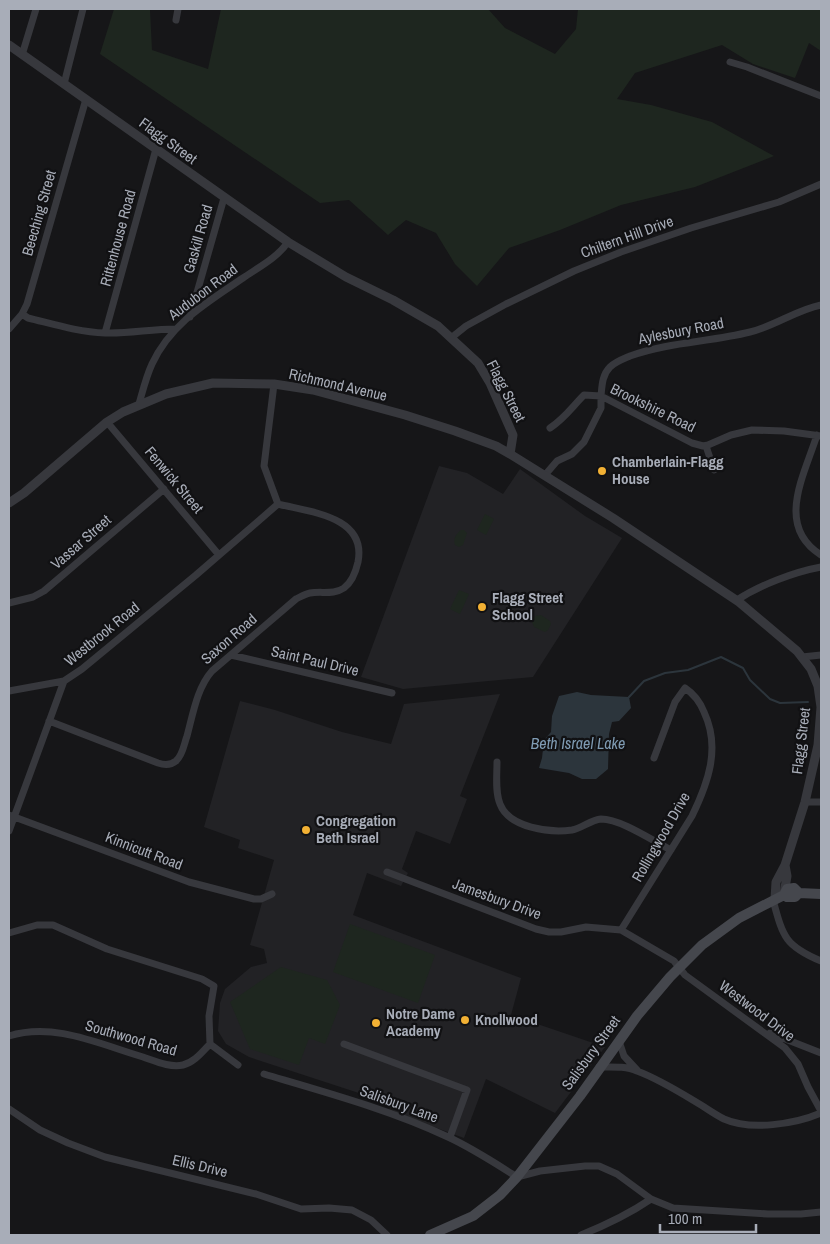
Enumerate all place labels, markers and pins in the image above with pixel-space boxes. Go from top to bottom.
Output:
place label: Chamberlain-Flagg House [612,451,724,489]
marker: Chamberlain-Flagg House [596,465,608,477]
place label: Flagg Street School [492,587,563,625]
marker: Flagg Street School [476,601,488,613]
place label: Congregation Beth Israel [316,810,396,848]
marker: Congregation Beth Israel [300,824,312,836]
place label: Notre Dame Academy [386,1003,455,1041]
place label: Knollwood [475,1009,538,1030]
marker: Knollwood [459,1014,471,1026]
marker: Notre Dame Academy [370,1017,382,1029]

